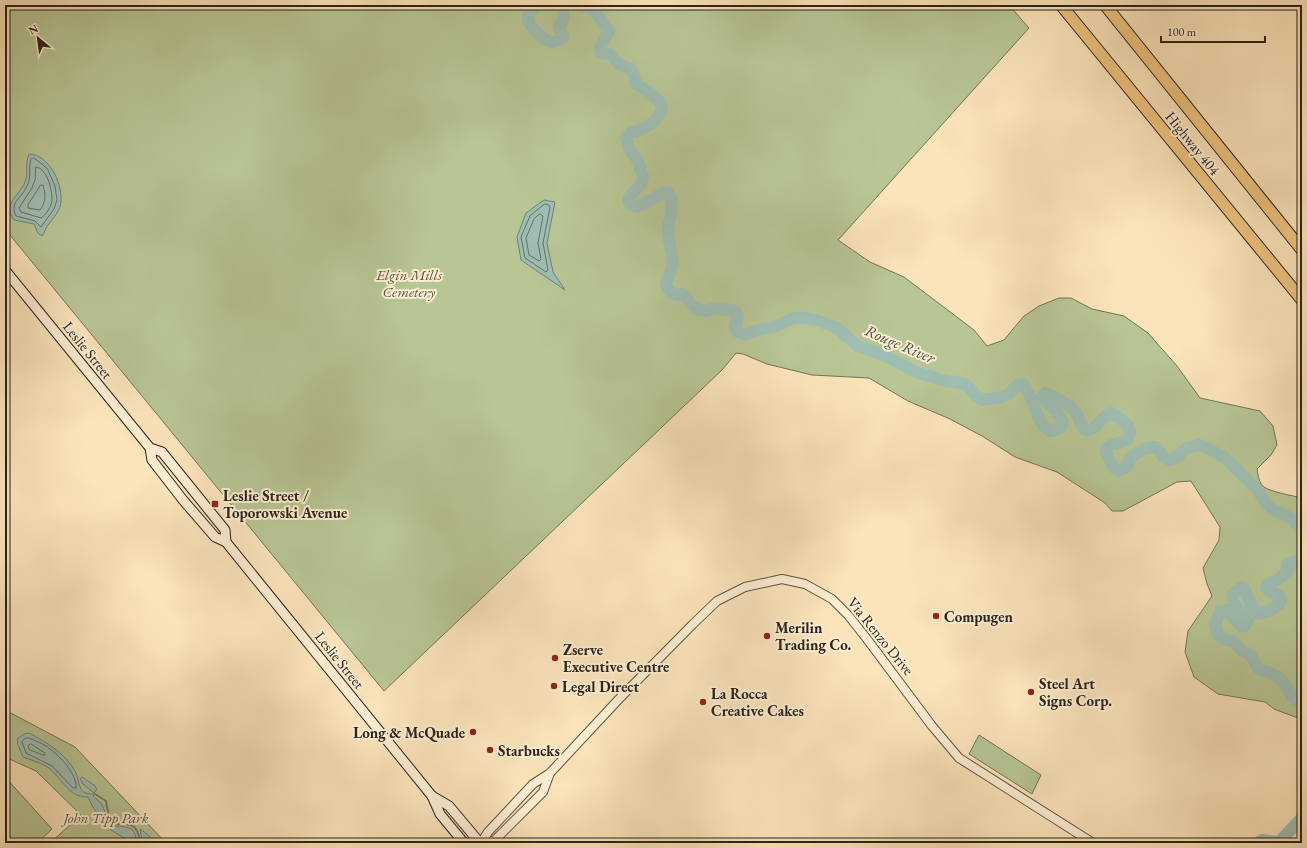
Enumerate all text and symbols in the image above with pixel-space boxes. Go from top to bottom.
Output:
north arrow [18,18,58,58]
scale bar [1161,18,1265,44]
text: N [26,21,41,38]
text: 100 m [1167,24,1197,40]
street label: Highway 404 [1161,107,1225,179]
park label: Elgin Mills Cemetery [375,265,443,301]
street label: Leslie Street [59,317,117,383]
water label: Rouge River [862,320,939,369]
place label: Leslie Street / Toporowski Avenue [223,486,347,522]
marker: Leslie Street / Toporowski Avenue [210,499,220,509]
street label: Via Renzo Drive [844,593,918,679]
place label: Compugen [944,607,1013,626]
marker: Compugen [931,611,941,621]
place label: Merilin Trading Co. [775,618,852,654]
street label: Leslie Street [311,627,369,693]
marker: Merilin Trading Co. [762,631,772,641]
place label: Zserve Executive Centre [563,640,669,676]
marker: Zserve Executive Centre [550,653,560,663]
place label: Steel Art Signs Corp. [1039,674,1112,710]
place label: Legal Direct [562,677,640,696]
marker: Legal Direct [549,681,559,691]
place label: La Rocca Creative Cakes [711,684,804,720]
marker: Steel Art Signs Corp. [1026,687,1036,697]
marker: La Rocca Creative Cakes [698,697,708,707]
place label: Long & McQuade [353,723,465,742]
marker: Long & McQuade [468,727,478,737]
place label: Starbucks [498,741,560,760]
marker: Starbucks [485,745,495,755]
park label: John Tipp Park [60,808,149,827]

